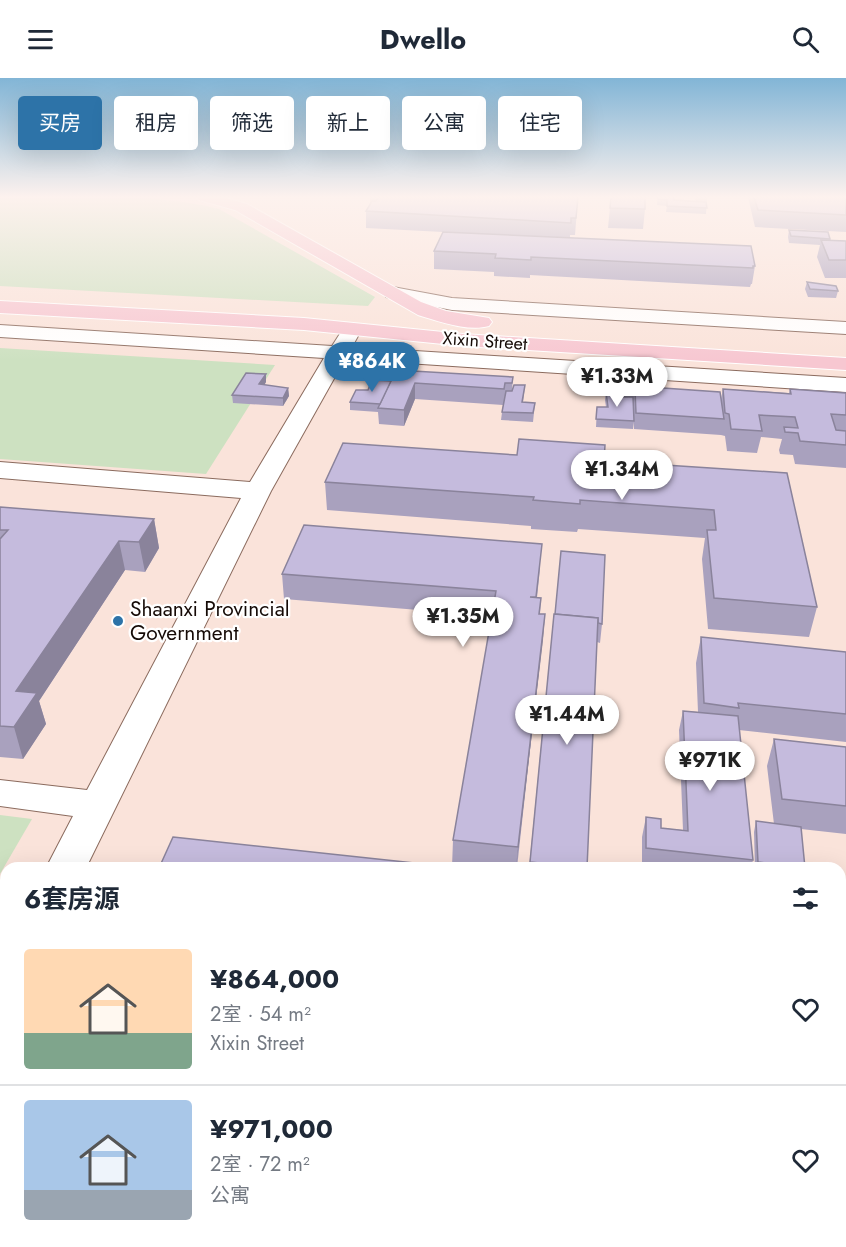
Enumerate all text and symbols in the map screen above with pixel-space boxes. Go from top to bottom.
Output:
text: Dwello [380,20,466,59]
icon: menu [24,23,57,56]
icon: search [789,23,822,56]
chip: 买房 [18,96,102,150]
chip: 租房 [114,96,198,150]
chip: 筛选 [210,96,294,150]
chip: 新上 [306,96,390,150]
chip: 公寓 [402,96,486,150]
chip: 住宅 [498,96,582,150]
street label: Xixin Street [442,325,529,357]
pin: ¥864K [330,342,414,393]
text: ¥864K [338,347,406,376]
pin: ¥1.33M [568,357,666,408]
text: ¥1.33M [581,362,653,391]
pin: ¥1.34M [573,450,671,501]
text: ¥1.34M [585,455,659,484]
place label: Shaanxi Provincial Government [130,594,290,648]
pin: ¥1.35M [414,597,512,648]
text: ¥1.35M [426,602,500,631]
marker: Shaanxi Provincial Government [111,614,125,628]
pin: ¥1.44M [518,695,616,746]
text: ¥1.44M [529,700,605,729]
pin: ¥971K [668,741,752,792]
text: ¥971K [679,746,741,775]
text: 6套房源 [24,880,119,918]
icon: filters [789,882,822,915]
text: ¥864,000 [210,960,339,998]
icon: home [72,973,144,1045]
icon: heart [789,993,822,1026]
text: 2室 · 54 m² [210,1000,311,1029]
text: Xixin Street [210,1029,304,1058]
text: ¥971,000 [210,1110,333,1148]
icon: home [72,1124,144,1196]
icon: heart [789,1144,822,1177]
text: 2室 · 72 m² [210,1150,310,1179]
text: 公寓 [210,1181,250,1210]

